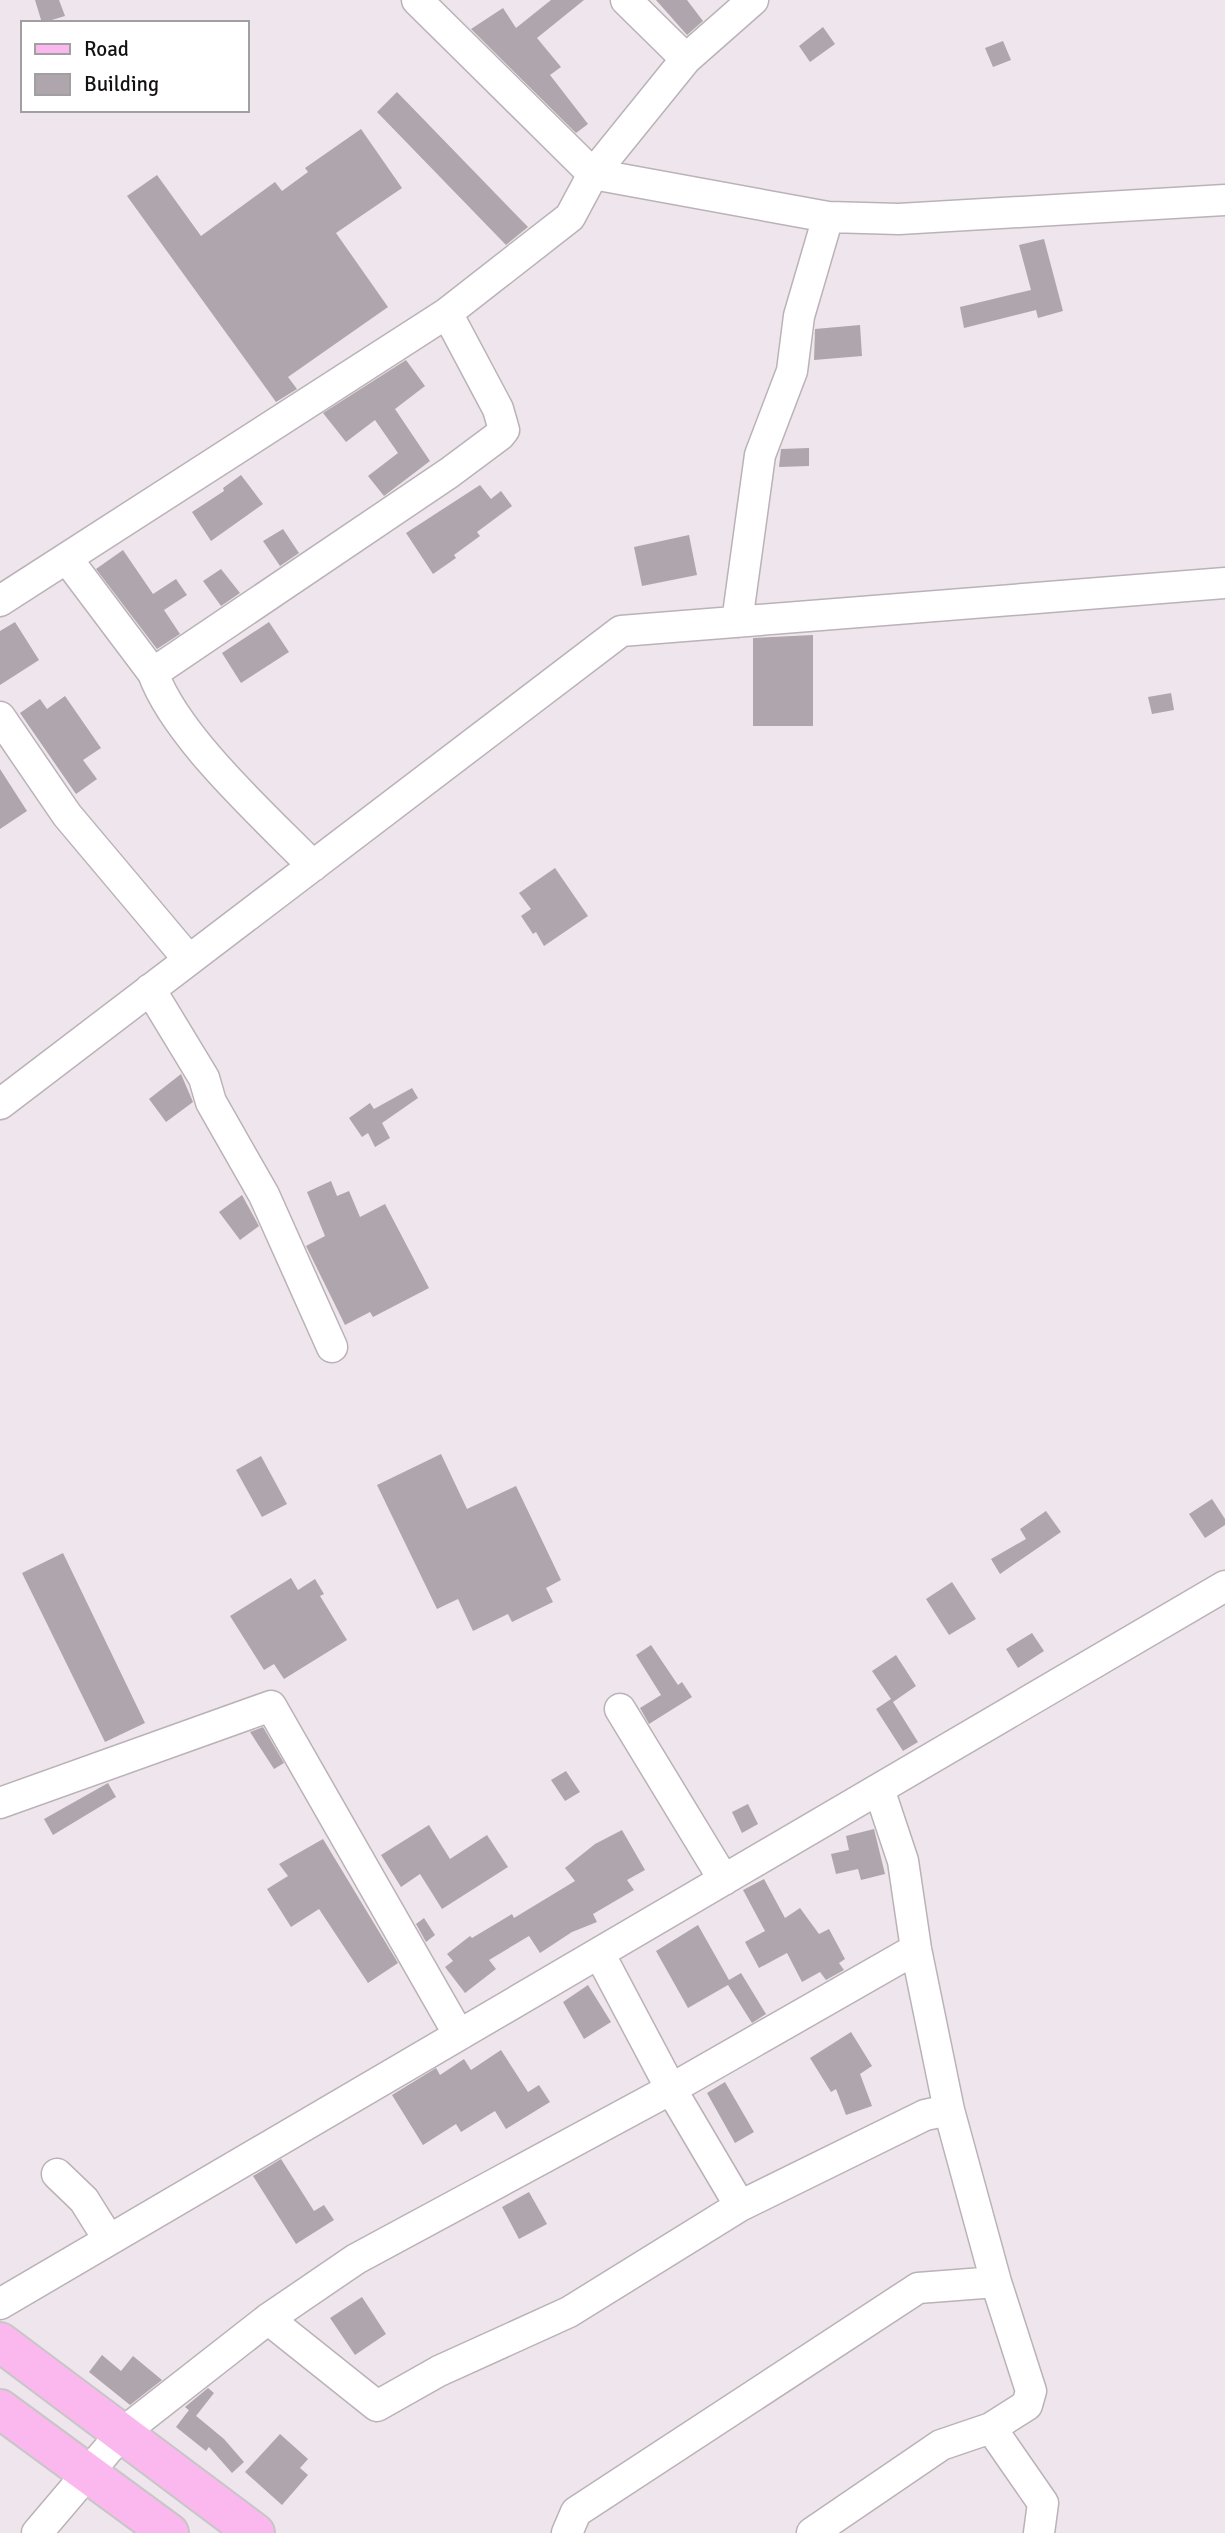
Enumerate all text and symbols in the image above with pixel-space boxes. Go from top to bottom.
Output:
legend [21,21,248,112]
text: Road [84,36,129,62]
text: Building [84,71,159,97]

